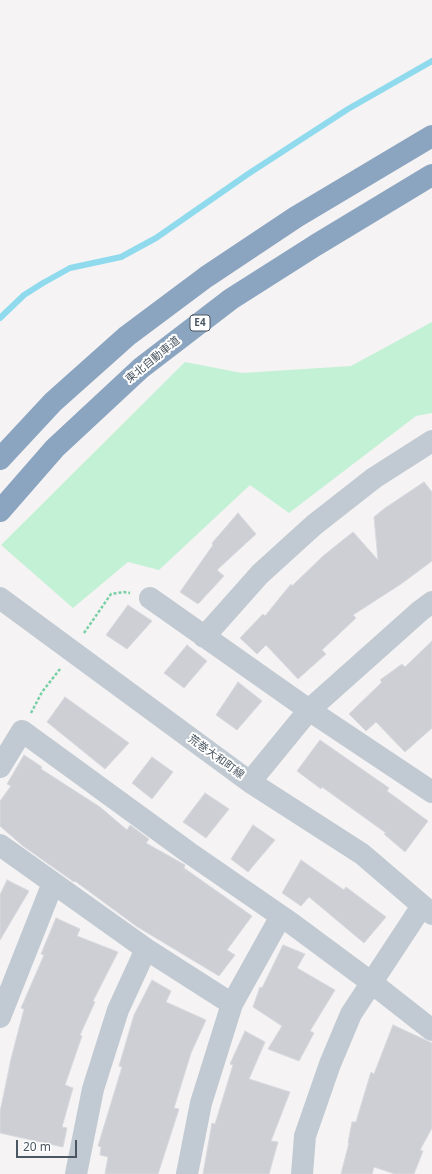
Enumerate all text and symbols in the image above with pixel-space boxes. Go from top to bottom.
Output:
road number: E4 [190,315,210,331]
street label: 東北自動車道 [123,334,183,386]
street label: 荒巻大和町線 [185,732,247,782]
scale bar [18,1132,79,1158]
text: 20 m [23,1138,51,1155]

